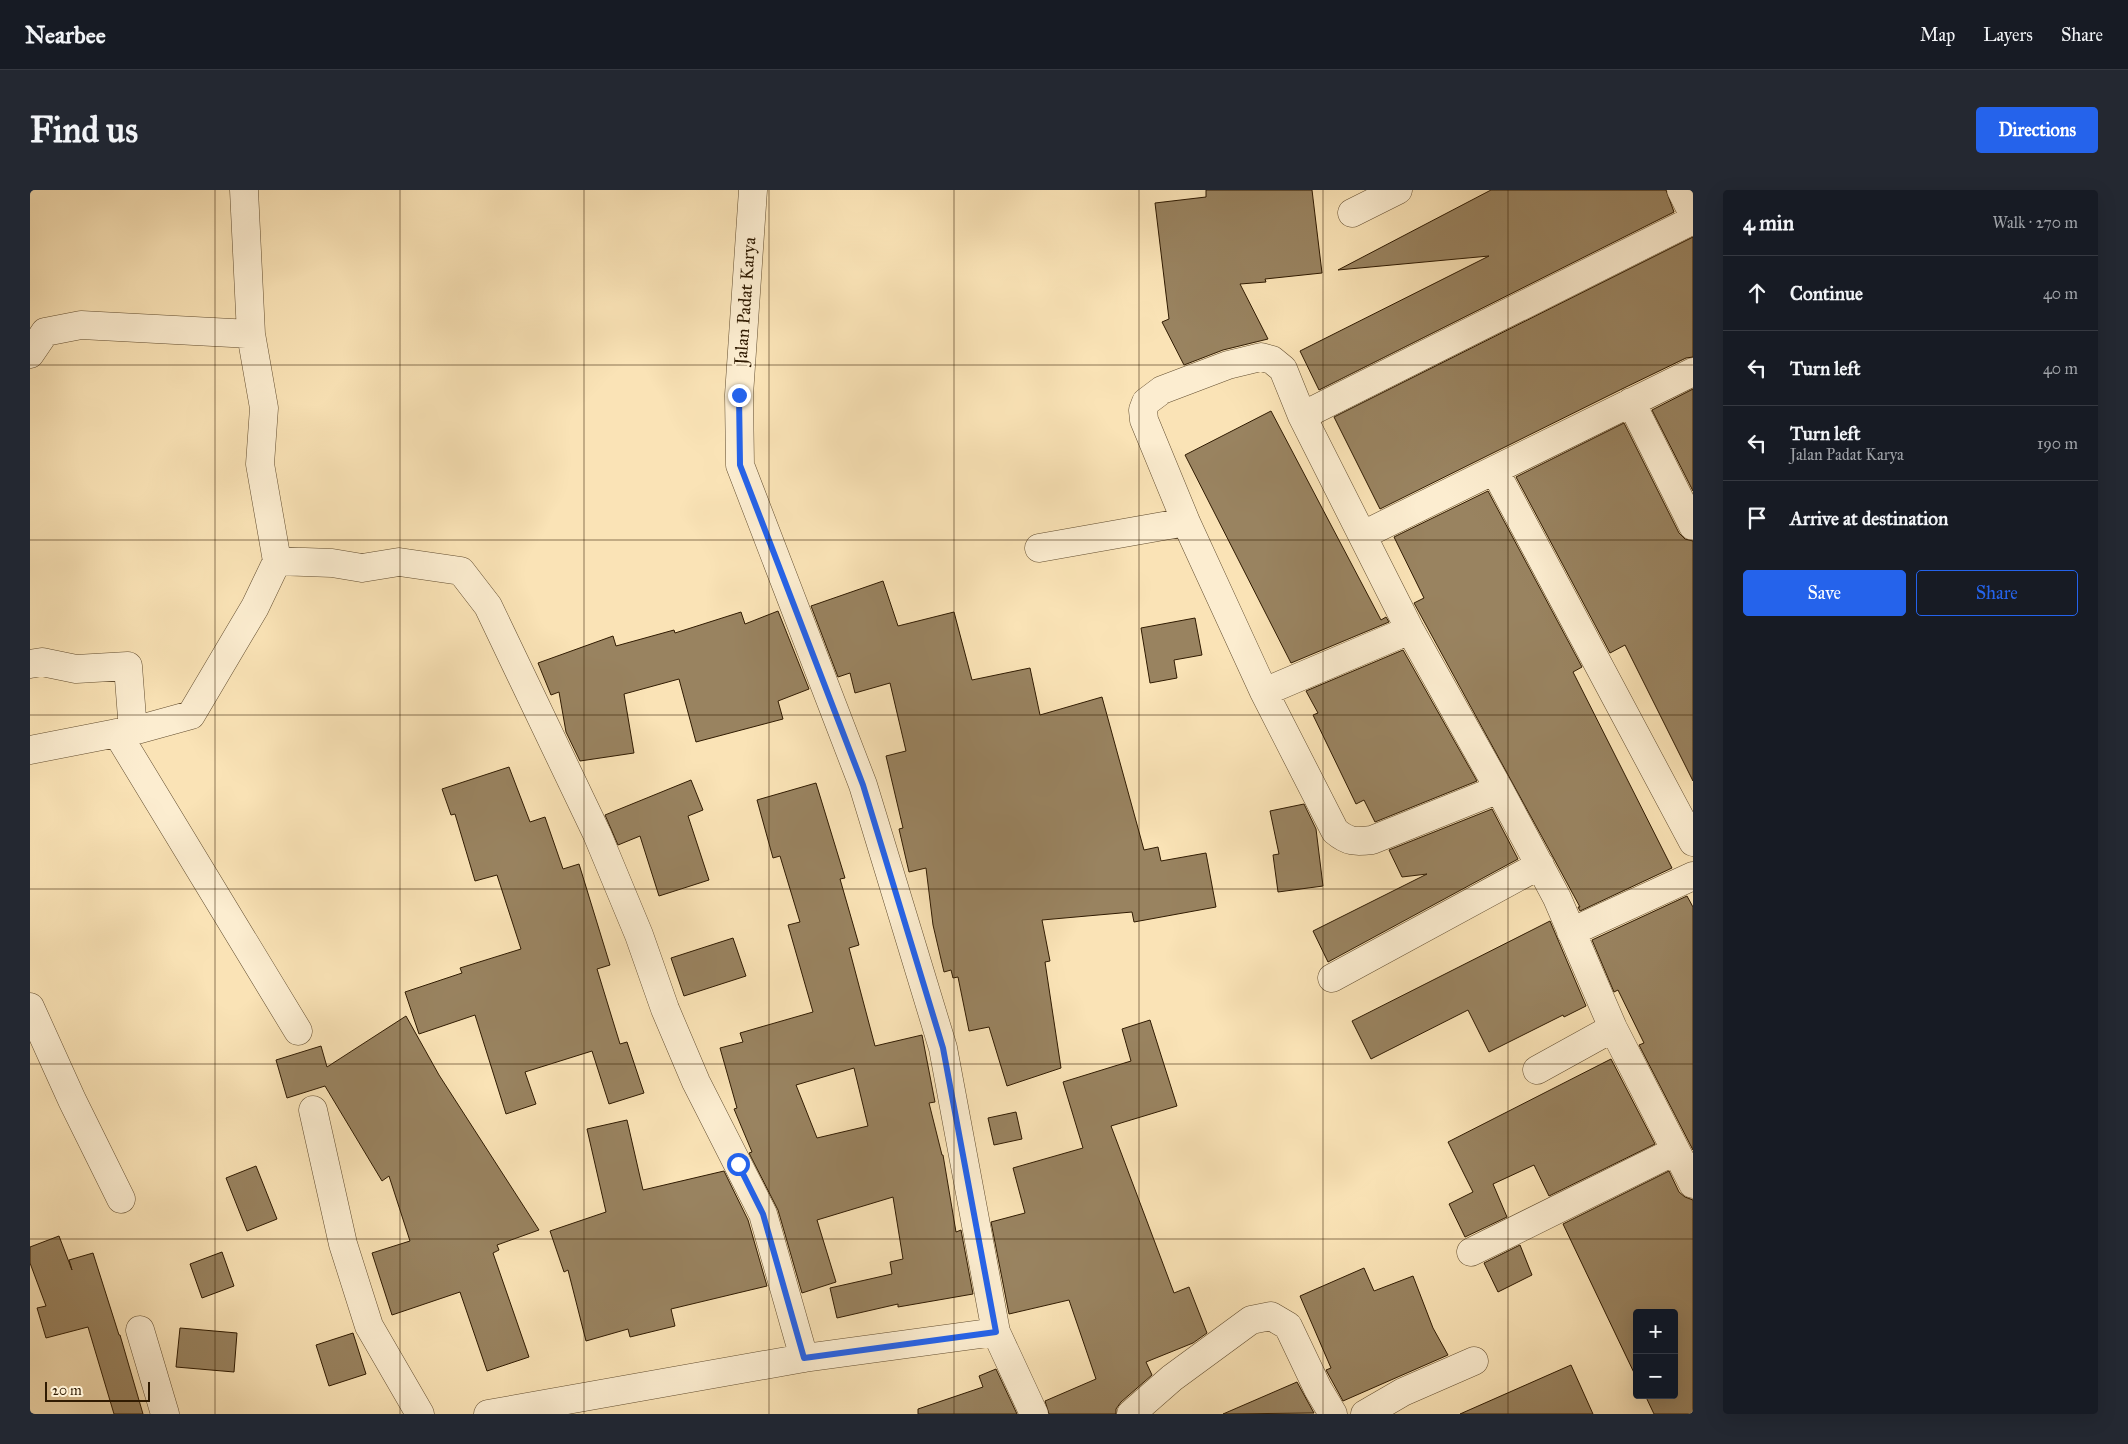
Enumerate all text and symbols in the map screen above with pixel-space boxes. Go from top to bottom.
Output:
text: Nearbee [25,20,106,50]
text: Map [1920,24,1955,46]
text: Layers [1983,24,2033,46]
text: Share [2061,24,2103,46]
button: Directions [1976,107,2098,153]
text: Find us [30,109,138,152]
text: 4 min [1743,210,1794,236]
text: Walk · 270 m [1992,213,2078,232]
street label: Jalan Padat Karya [729,236,761,368]
icon: ahead [1743,279,1771,307]
text: Continue [1790,282,1863,305]
text: 40 m [2043,284,2078,303]
icon: left [1743,354,1771,382]
text: Turn left [1790,357,1860,380]
text: 40 m [2043,359,2078,378]
route end [728,384,751,407]
text: Turn left [1790,422,1860,445]
icon: left [1743,429,1771,457]
text: 190 m [2037,434,2078,453]
text: Jalan Padat Karya [1790,445,1904,464]
icon: arrive [1743,504,1771,532]
text: Arrive at destination [1790,507,1948,530]
button: Save [1743,570,1906,616]
button: Share [1916,570,2078,616]
route start [727,1153,750,1176]
map controls [1633,1309,1678,1399]
button: + [1633,1309,1678,1354]
button: − [1633,1354,1678,1399]
scale bar [45,1379,150,1402]
text: 20 m [52,1382,82,1399]

